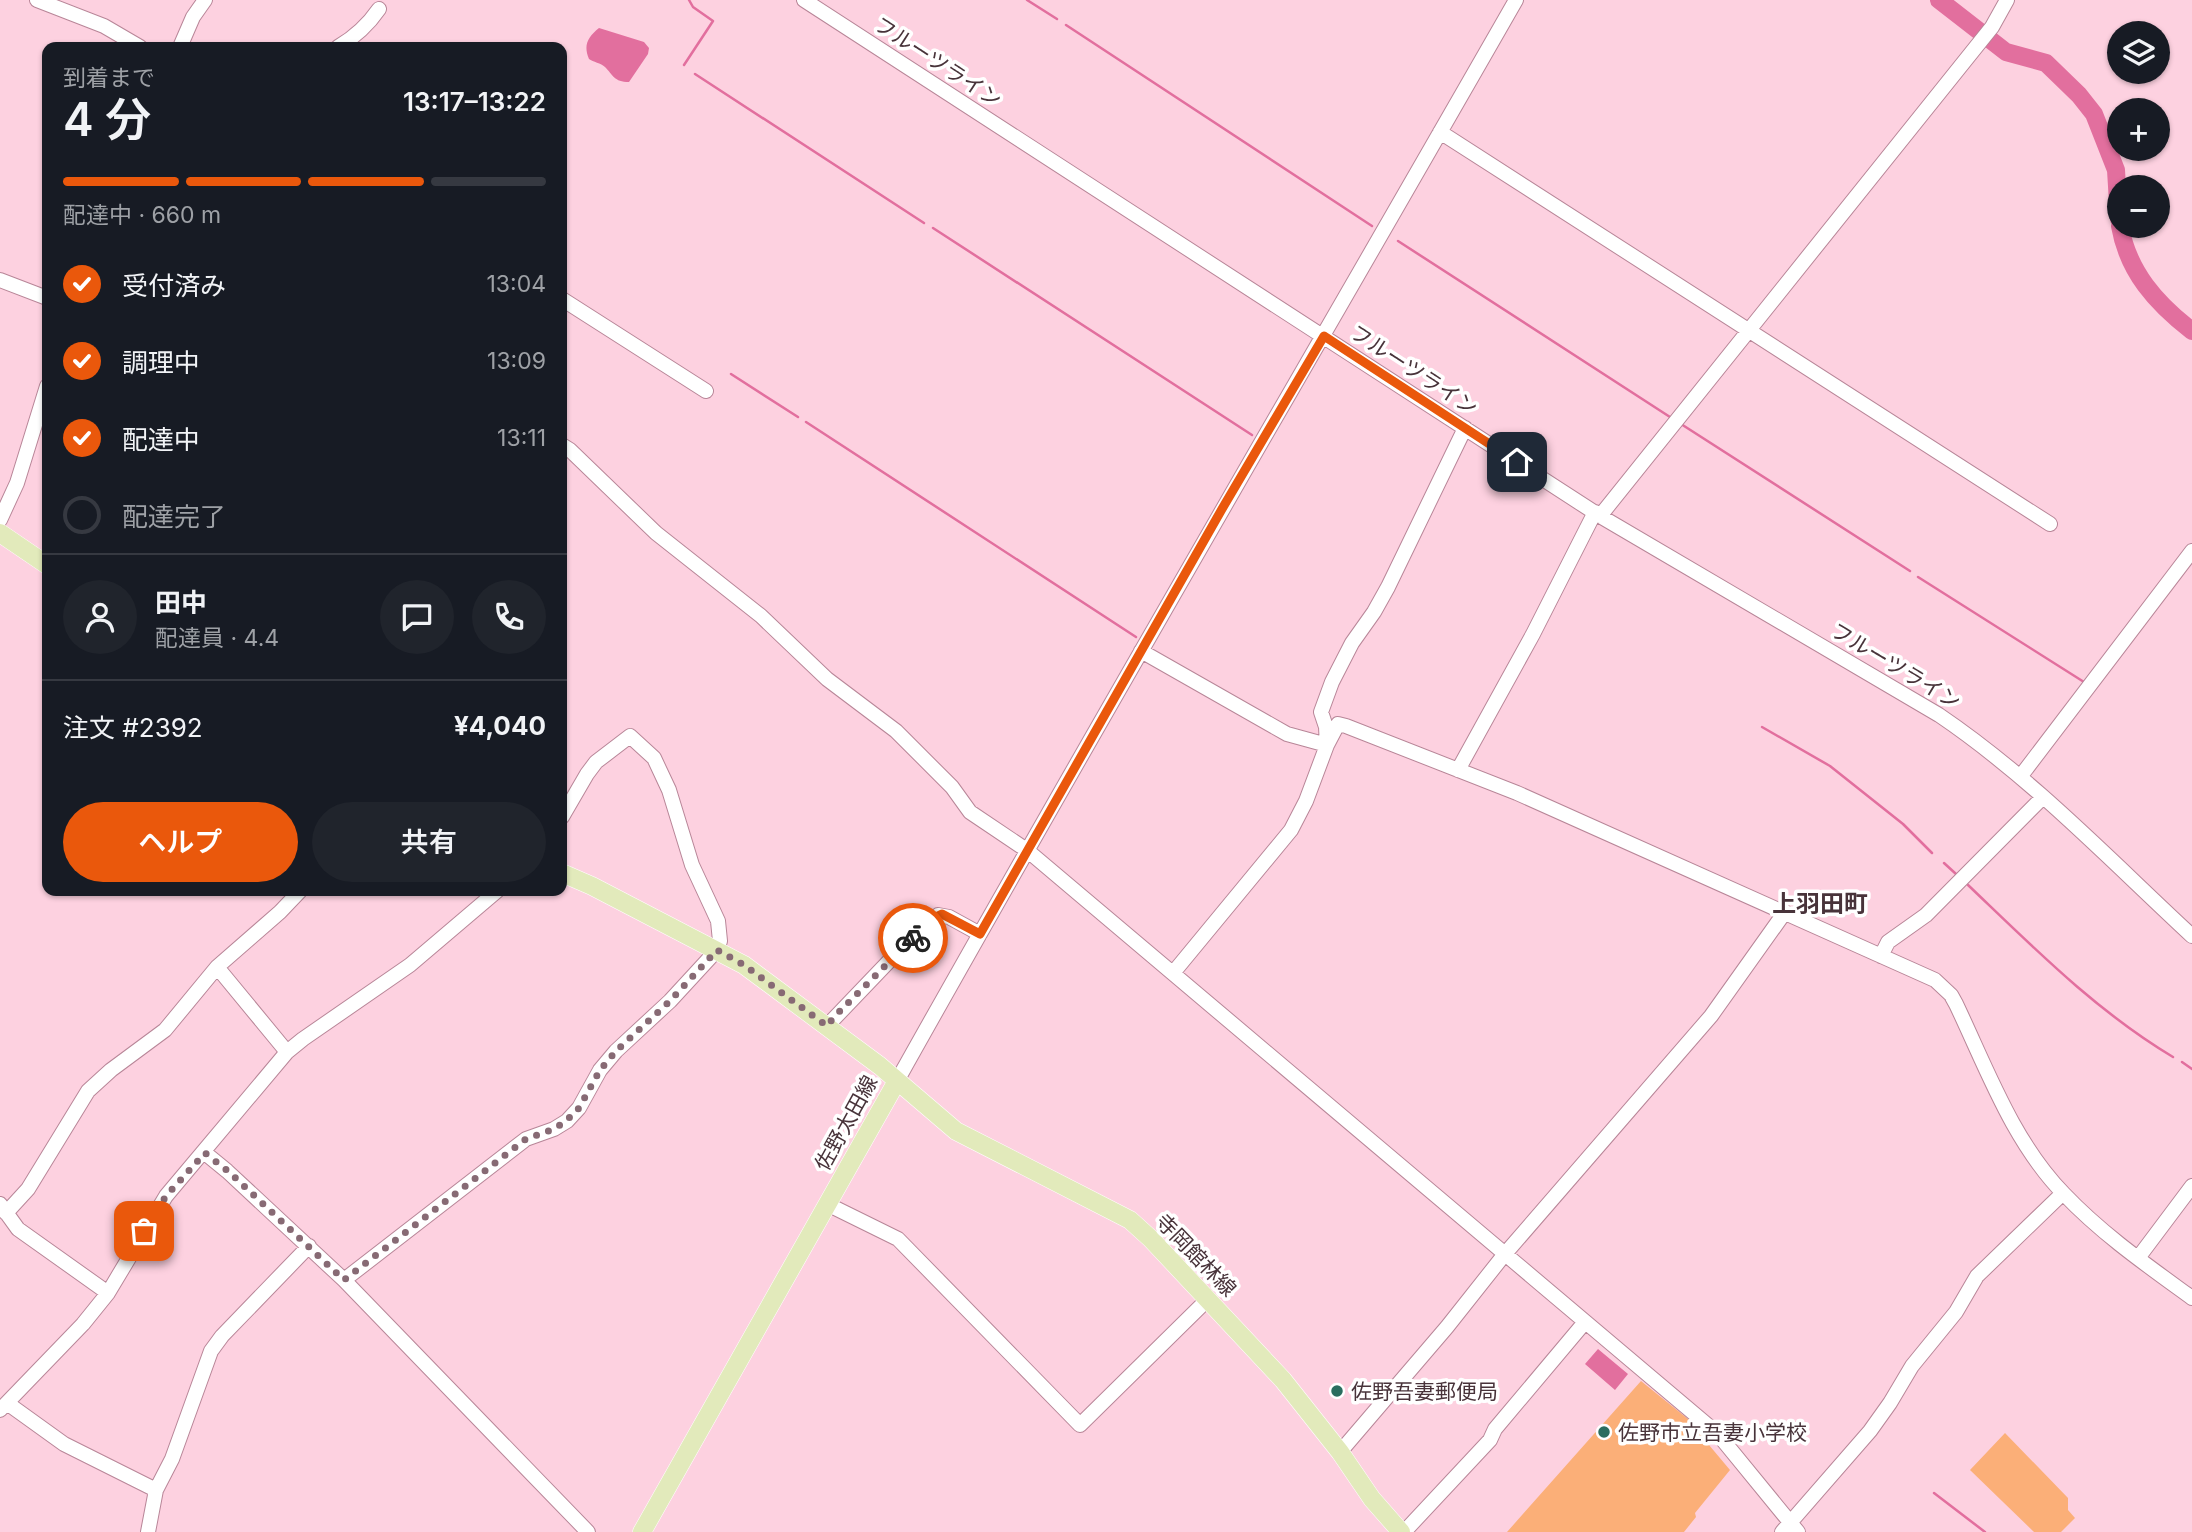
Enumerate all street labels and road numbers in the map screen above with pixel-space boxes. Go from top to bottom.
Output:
street label: フルーツライン [870,12,1006,112]
street label: フルーツライン [1346,320,1482,420]
street label: フルーツライン [1827,618,1965,714]
street label: 佐野太田線 [810,1071,882,1175]
street label: 寺岡館林線 [1151,1209,1241,1301]

